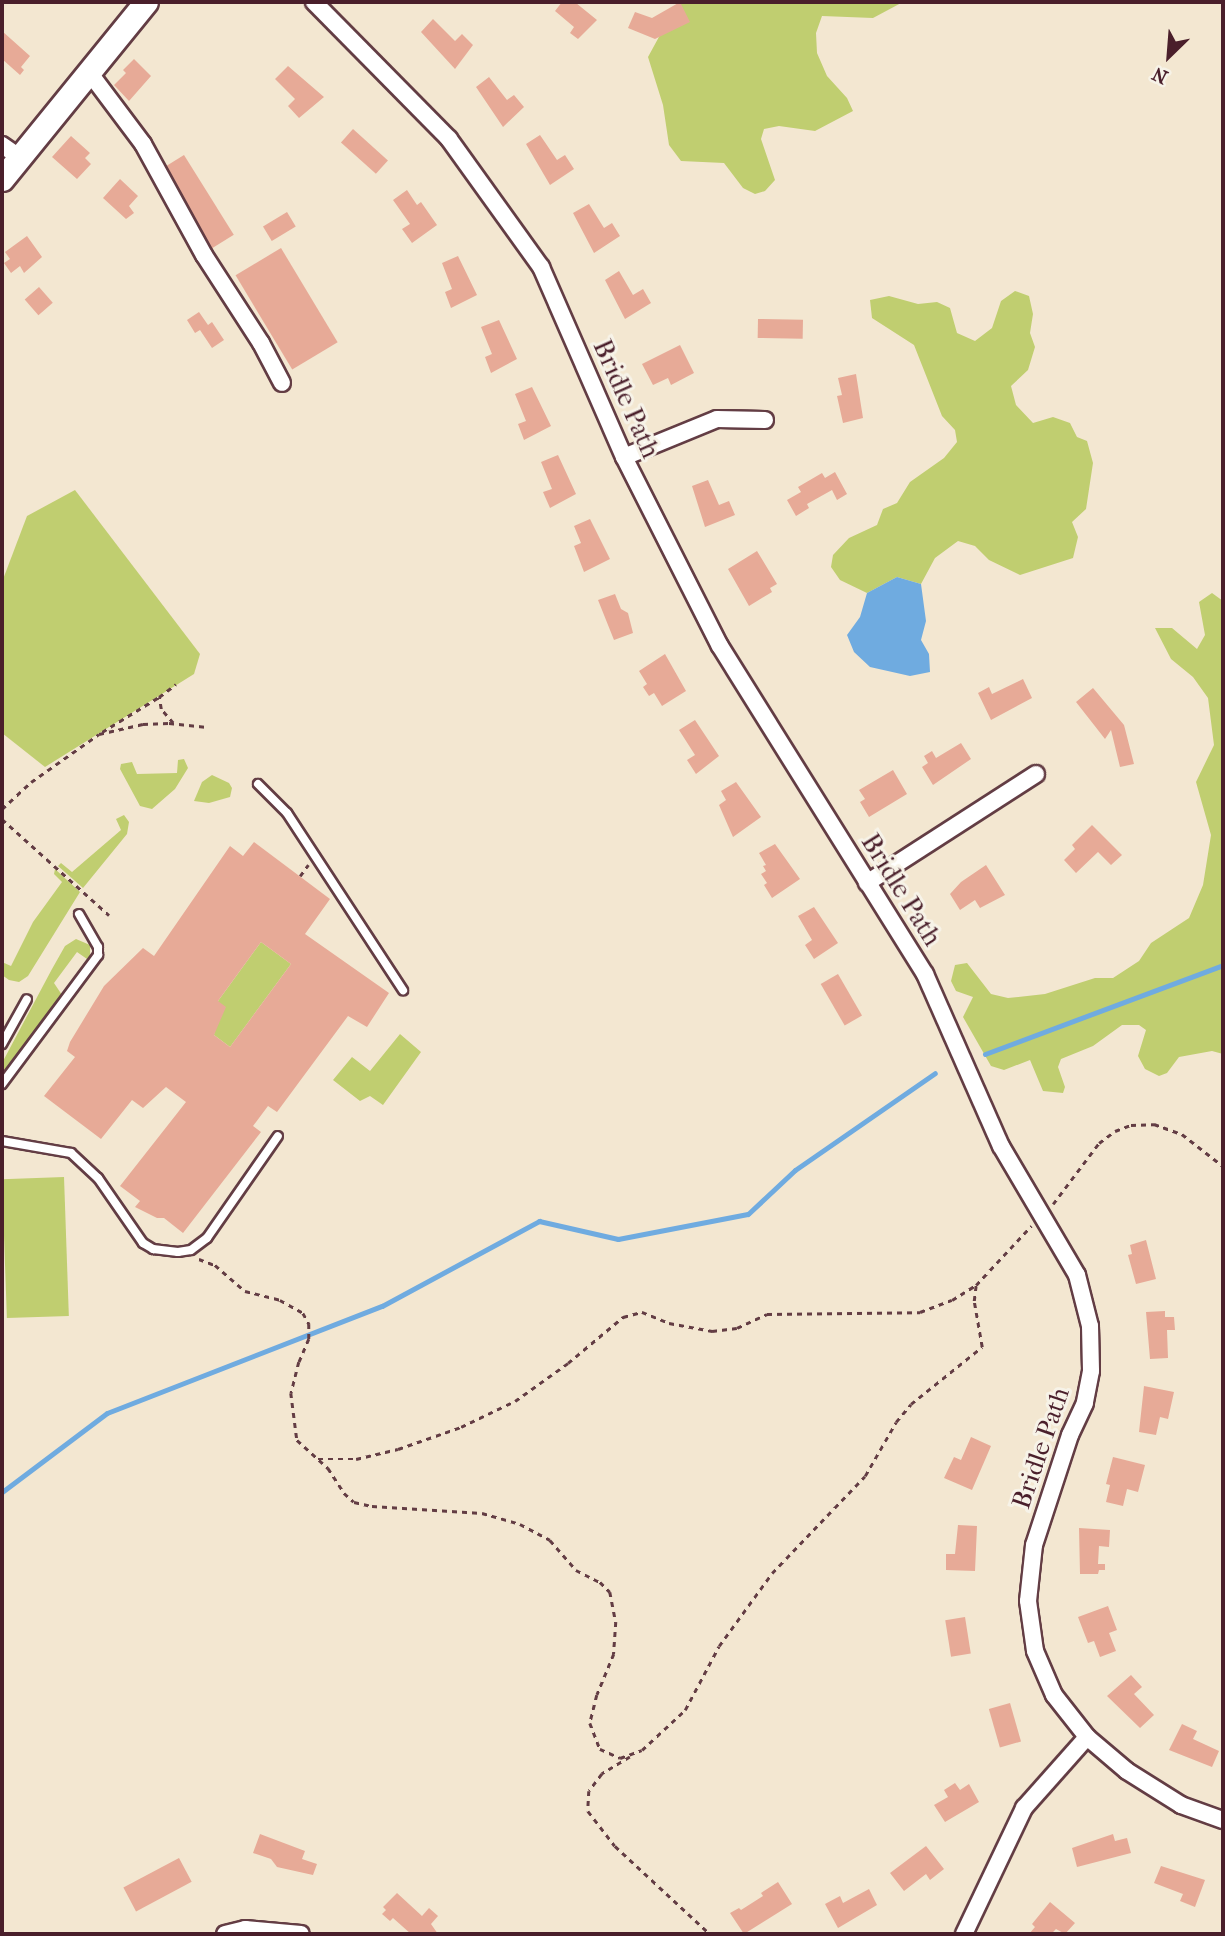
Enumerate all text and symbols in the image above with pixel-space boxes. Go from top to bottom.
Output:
north arrow [1134,21,1204,91]
text: N [1149,62,1171,88]
street label: Bridle Path [586,335,666,463]
street label: Bridle Path [854,828,948,952]
street label: Bridle Path [1006,1383,1076,1513]

